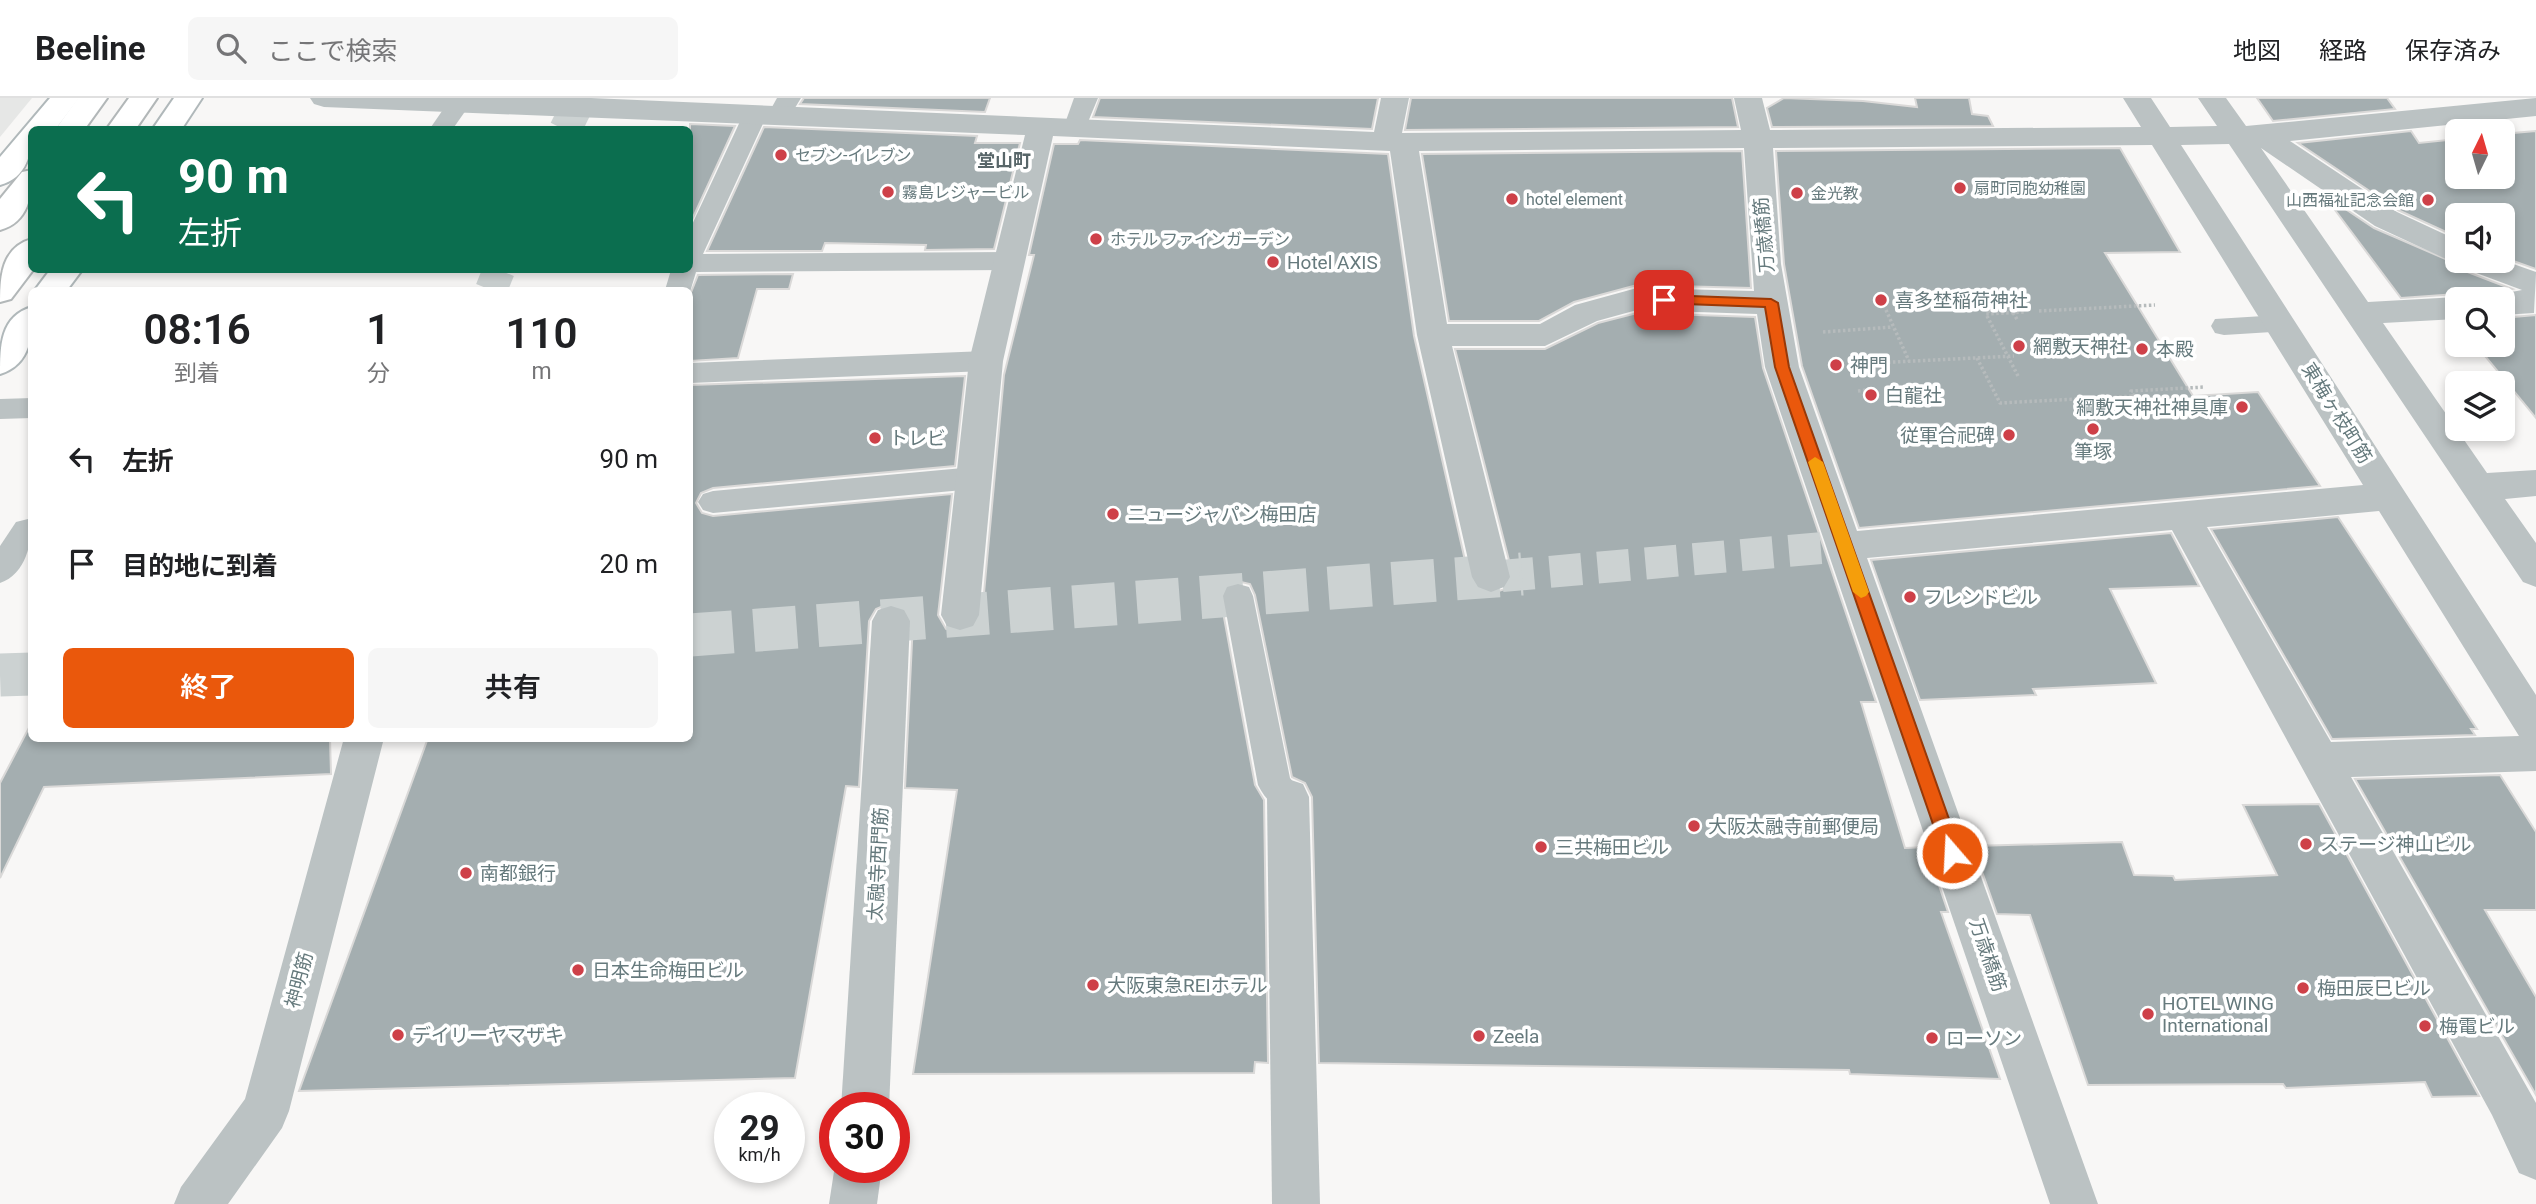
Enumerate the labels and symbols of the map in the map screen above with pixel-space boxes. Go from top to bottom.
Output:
north arrow [2445,119,2515,189]
place label: セブン-イレブン [795,146,911,165]
marker: セブン-イレブン [773,147,789,163]
district label: 堂山町 [977,150,1031,171]
place label: 扇町同胞幼稚園 [1974,179,2086,198]
marker: 扇町同胞幼稚園 [1952,180,1968,196]
place label: 霧島レジャービル [902,183,1029,202]
marker: 霧島レジャービル [880,184,896,200]
place label: 金光教 [1811,184,1859,203]
marker: 金光教 [1789,185,1805,201]
place label: hotel element [1526,190,1623,209]
marker: hotel element [1504,191,1520,207]
place label: 山西福祉記念会館 [2286,191,2414,210]
marker: 山西福祉記念会館 [2420,192,2436,208]
street label: 万歳橋筋 [1749,196,1779,274]
place label: ホテル ファインガーデン [1110,230,1290,249]
marker: ホテル ファインガーデン [1088,231,1104,247]
place label: Hotel AXIS [1287,251,1378,274]
marker: Hotel AXIS [1265,254,1281,270]
pin [1634,270,1694,330]
place label: 喜多埜稲荷神社 [1895,289,2028,312]
marker: 喜多埜稲荷神社 [1873,292,1889,308]
place label: 網敷天神社 [2033,335,2128,358]
marker: 網敷天神社 [2011,338,2027,354]
place label: 本殿 [2156,338,2194,361]
marker: 本殿 [2134,341,2150,357]
place label: 神門 [1850,354,1888,377]
marker: 神門 [1828,357,1844,373]
street label: 東梅ヶ枝町筋 [2297,359,2377,467]
place label: 白龍社 [1885,384,1942,407]
marker: 白龍社 [1863,387,1879,403]
place label: 綱敷天神社神具庫 [2076,396,2228,419]
marker: 綱敷天神社神具庫 [2234,399,2250,415]
marker: 筆塚 [2085,421,2101,437]
place label: 従軍合祀碑 [1900,424,1995,447]
place label: トレビ [889,427,946,450]
marker: 従軍合祀碑 [2001,427,2017,443]
marker: トレビ [867,430,883,446]
place label: 筆塚 [2074,440,2112,463]
place label: ニュージャパン梅田店 [1127,503,1317,526]
marker: ニュージャパン梅田店 [1105,506,1121,522]
place label: フレンドビル [1924,586,2038,609]
marker: フレンドビル [1902,589,1918,605]
street label: 太融寺西門筋 [864,806,892,922]
place label: 大阪太融寺前郵便局 [1708,815,1879,838]
position arrow [1915,816,1989,890]
marker: 大阪太融寺前郵便局 [1686,818,1702,834]
place label: ステージ神山ビル [2320,833,2472,856]
place label: 三共梅田ビル [1555,836,1669,859]
marker: ステージ神山ビル [2298,836,2314,852]
marker: 三共梅田ビル [1533,839,1549,855]
place label: 南都銀行 [480,862,556,885]
marker: 南都銀行 [458,865,474,881]
street label: 万歳橋筋 [1965,915,2011,995]
street label: 神明筋 [281,949,317,1011]
place label: 日本生命梅田ビル [592,959,744,982]
marker: 日本生命梅田ビル [570,962,586,978]
place label: 大阪東急REIホテル [1107,974,1268,997]
marker: 大阪東急REIホテル [1085,977,1101,993]
place label: 梅田辰巳ビル [2317,977,2431,1000]
marker: 梅田辰巳ビル [2295,980,2311,996]
place label: HOTEL WING International [2162,992,2274,1037]
marker: HOTEL WING International [2140,1006,2156,1022]
place label: 梅電ビル [2439,1015,2515,1038]
marker: 梅電ビル [2417,1018,2433,1034]
place label: デイリーヤマザキ [412,1024,564,1047]
place label: Zeela [1493,1025,1539,1048]
marker: デイリーヤマザキ [390,1027,406,1043]
place label: ローソン [1946,1027,2022,1050]
marker: Zeela [1471,1028,1487,1044]
marker: ローソン [1924,1030,1940,1046]
speed limit sign: 30 [819,1092,910,1183]

